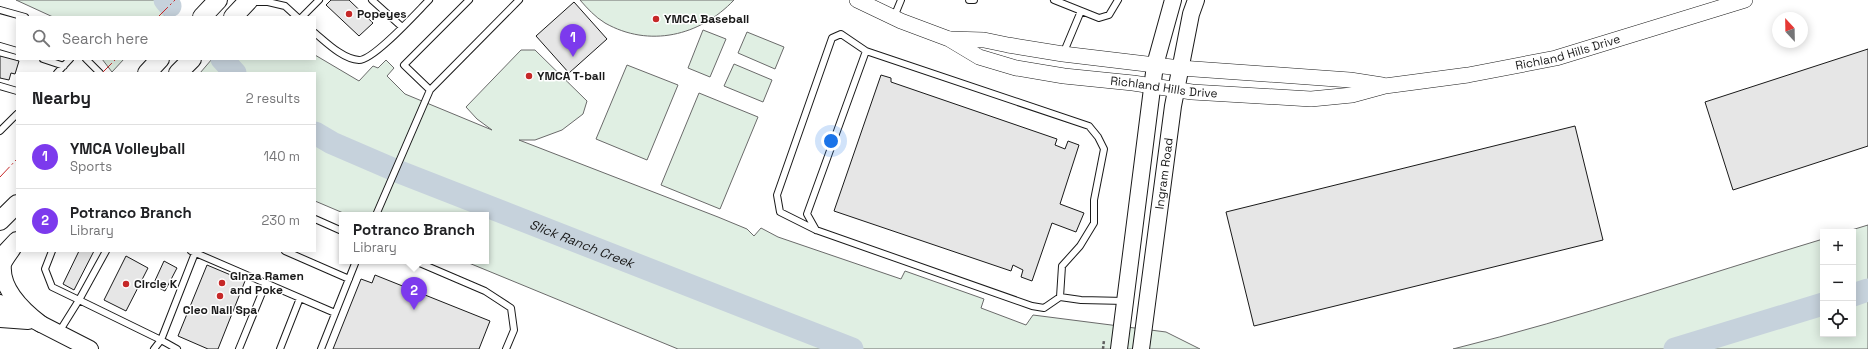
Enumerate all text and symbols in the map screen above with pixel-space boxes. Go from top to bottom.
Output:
place label: Popeyes [357,6,407,22]
marker: Popeyes [344,9,354,19]
place label: YMCA Baseball [664,11,749,27]
north arrow [1772,12,1808,48]
marker: YMCA Baseball [651,14,661,24]
search box [16,16,316,60]
pin: 1 [560,24,586,57]
icon: search [30,27,52,49]
text: Search here [62,29,148,48]
street label: Richland Hills Drive [1514,31,1622,74]
place label: YMCA T-ball [537,68,605,84]
marker: YMCA T-ball [524,71,534,81]
street label: Richland Hills Drive [1110,73,1218,101]
text: Nearby [32,87,91,109]
text: 2 results [246,90,300,107]
your location [821,131,841,151]
street label: Ingram Road [1151,137,1177,210]
text: YMCA Volleyball [70,139,185,158]
text: 1 [42,148,48,165]
text: 140 m [264,148,300,165]
text: Sports [70,158,112,175]
text: Potranco Branch [70,203,192,222]
text: 2 [41,212,49,229]
text: 230 m [262,212,300,229]
popup [339,212,489,264]
water label: Slick Ranch Creek [527,216,638,273]
text: Potranco Branch [353,220,475,239]
text: Library [70,222,114,239]
map controls [1820,229,1856,337]
button: + [1820,229,1856,265]
text: Library [353,239,397,256]
button: − [1820,265,1856,301]
place label: Ginza Ramen and Poke [230,268,304,298]
place label: Circle K [134,276,178,292]
pin: 2 [401,277,427,310]
marker: Ginza Ramen and Poke [217,278,227,288]
marker: Circle K [121,279,131,289]
marker: Cleo Nail Spa [215,291,225,301]
button: locate [1820,301,1856,337]
place label: Cleo Nail Spa [183,302,257,318]

